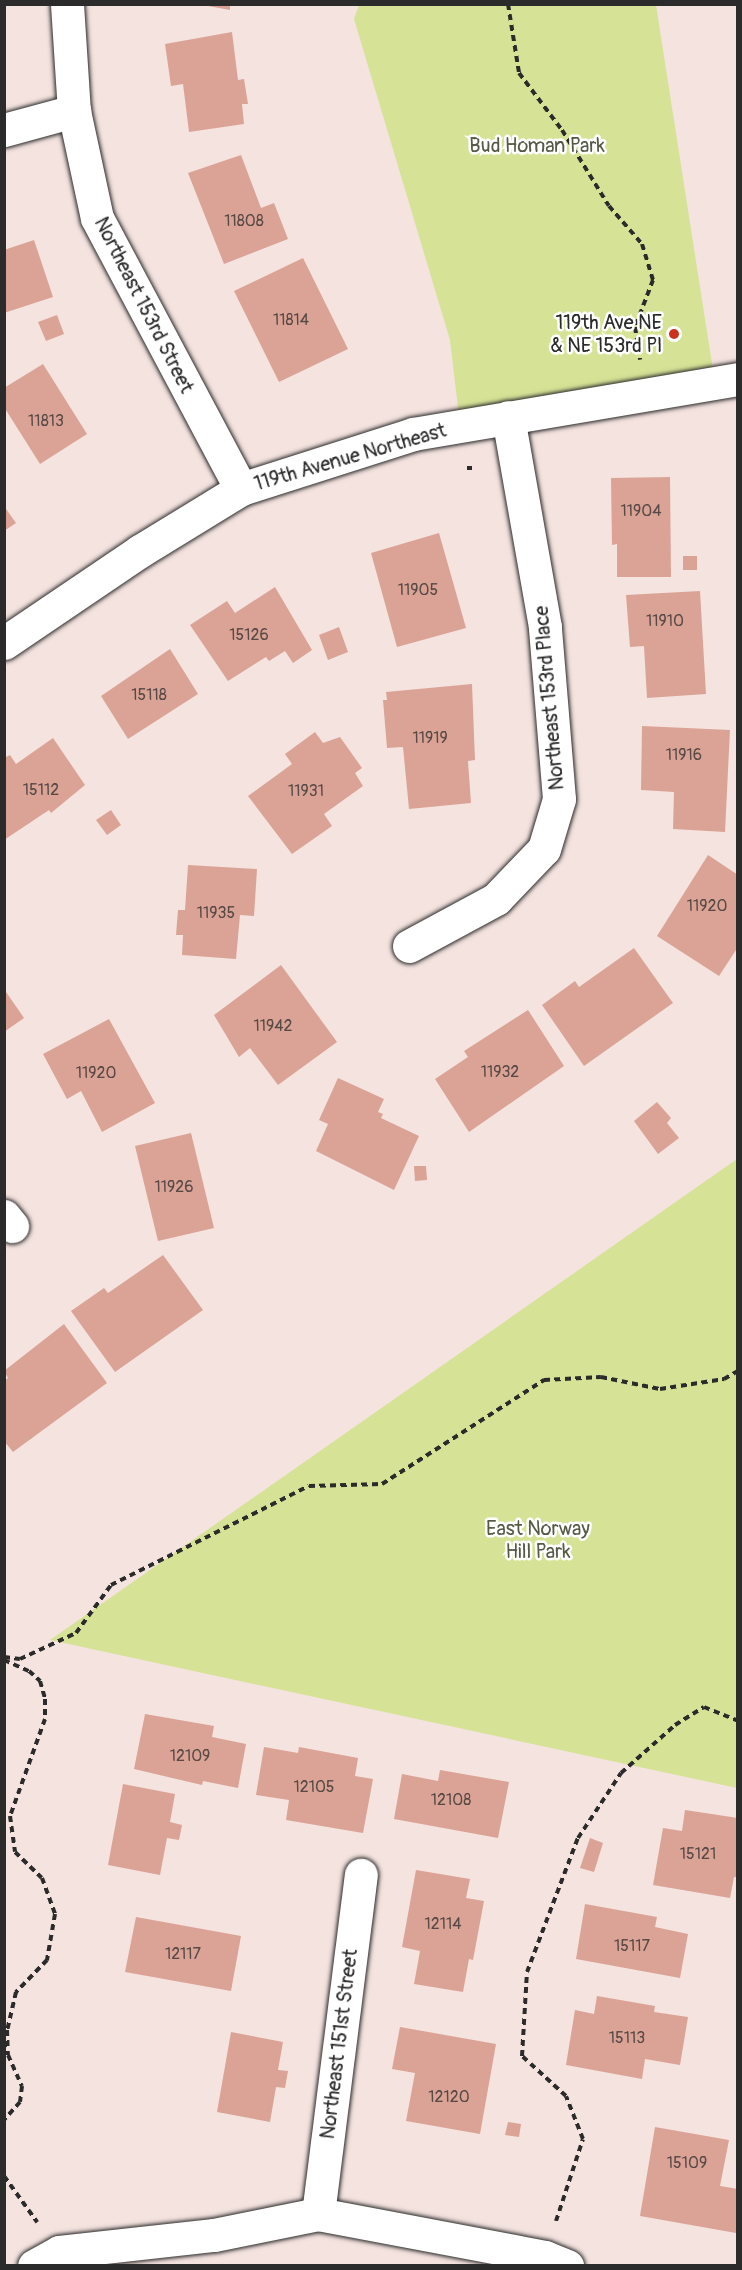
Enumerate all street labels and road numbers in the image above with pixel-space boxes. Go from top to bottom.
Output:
street label: Northeast 153rd Street [89,213,199,397]
street label: 119th Avenue Northeast [251,418,449,496]
street label: Northeast 153rd Place [529,605,569,791]
street label: Northeast 151st Street [315,1948,363,2140]

